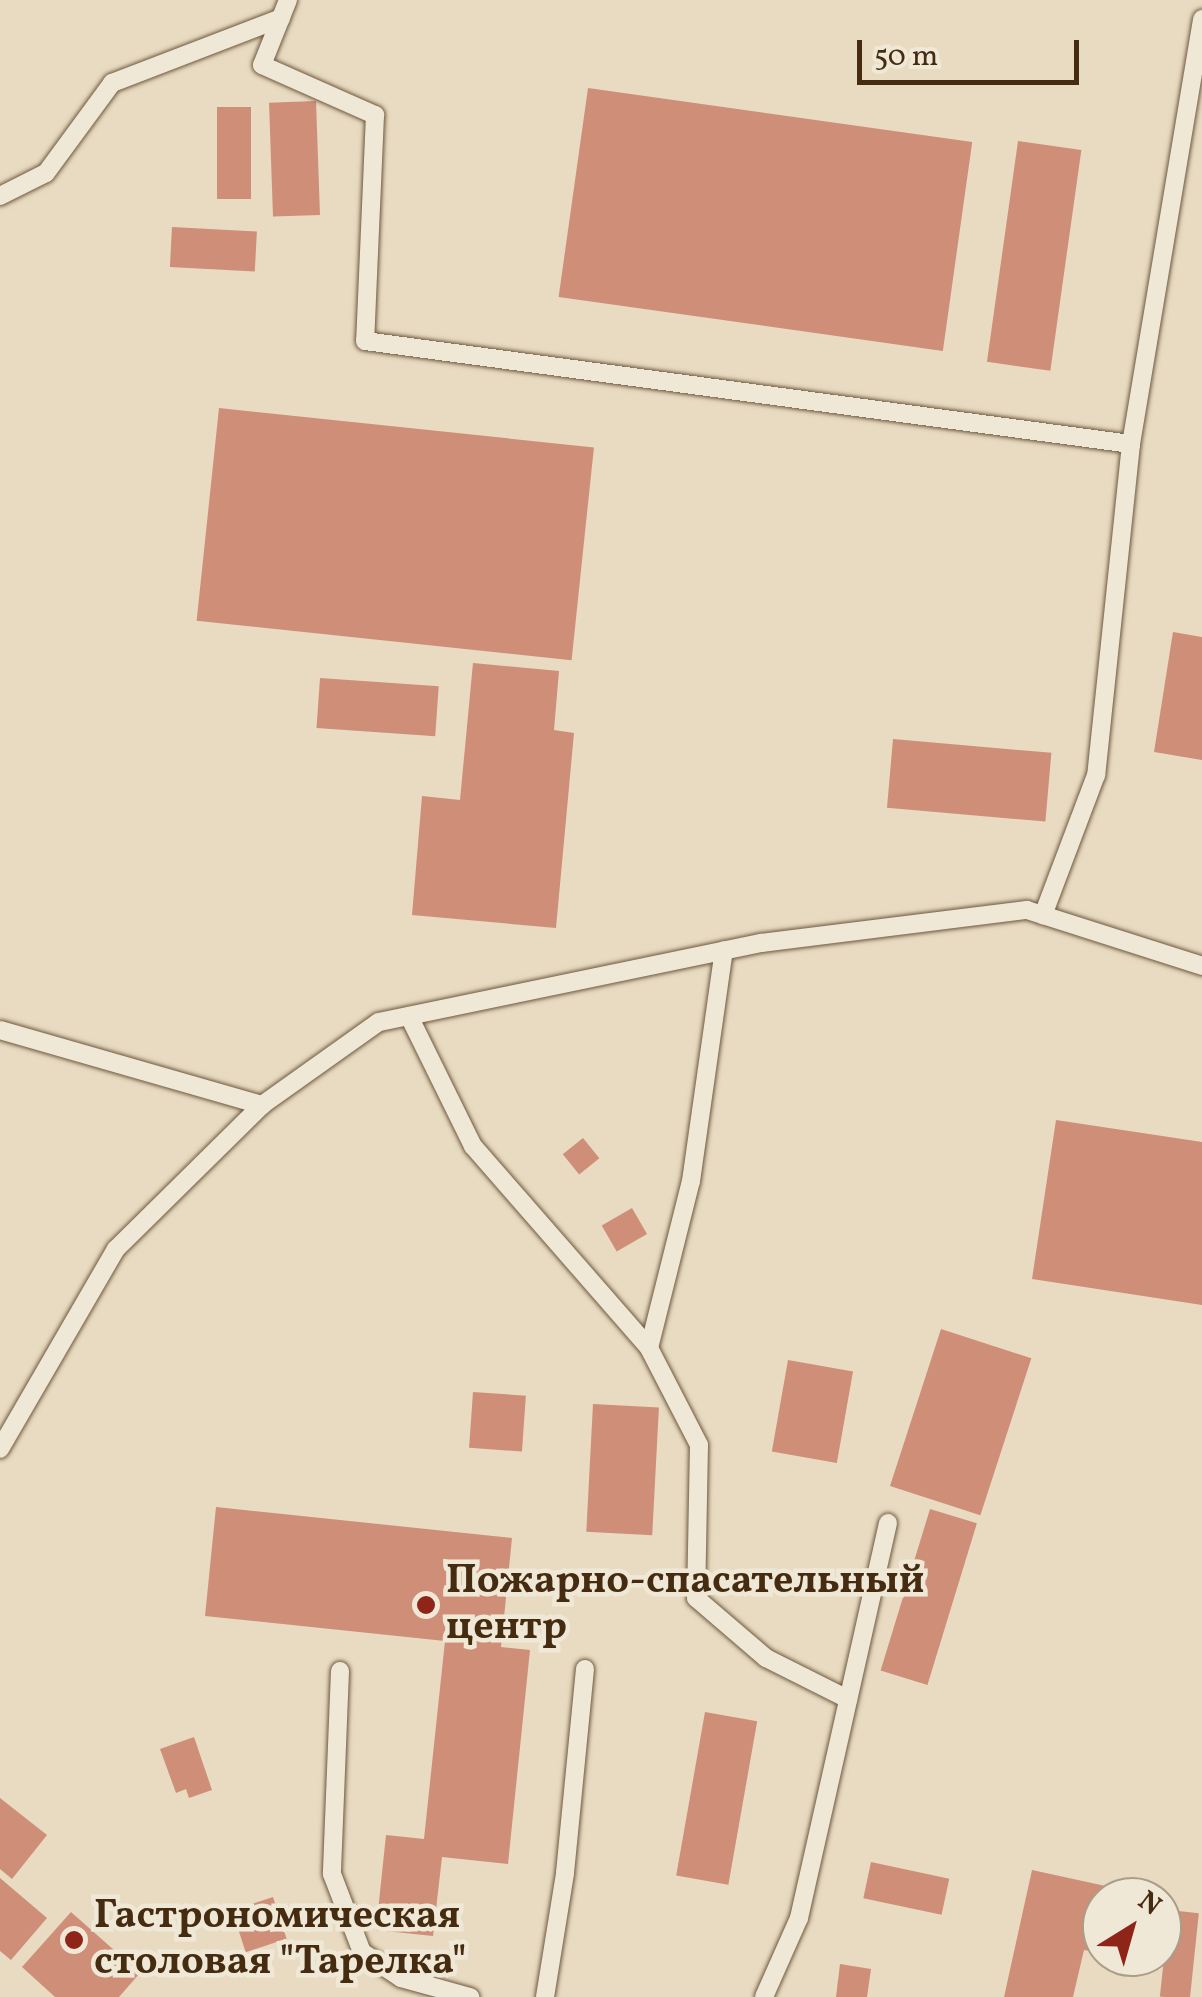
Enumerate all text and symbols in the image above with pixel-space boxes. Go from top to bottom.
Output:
scale bar [862,20,1084,82]
text: 50 m [874,36,938,78]
place label: Пожарно-спасательный центр [446,1558,924,1652]
marker: Пожарно-спасательный центр [415,1594,437,1616]
north arrow [1082,1877,1182,1977]
text: N [1129,1883,1169,1926]
place label: Гастрономическая столовая "Тарелка" [94,1893,467,1987]
marker: Гастрономическая столовая "Тарелка" [63,1929,85,1951]

